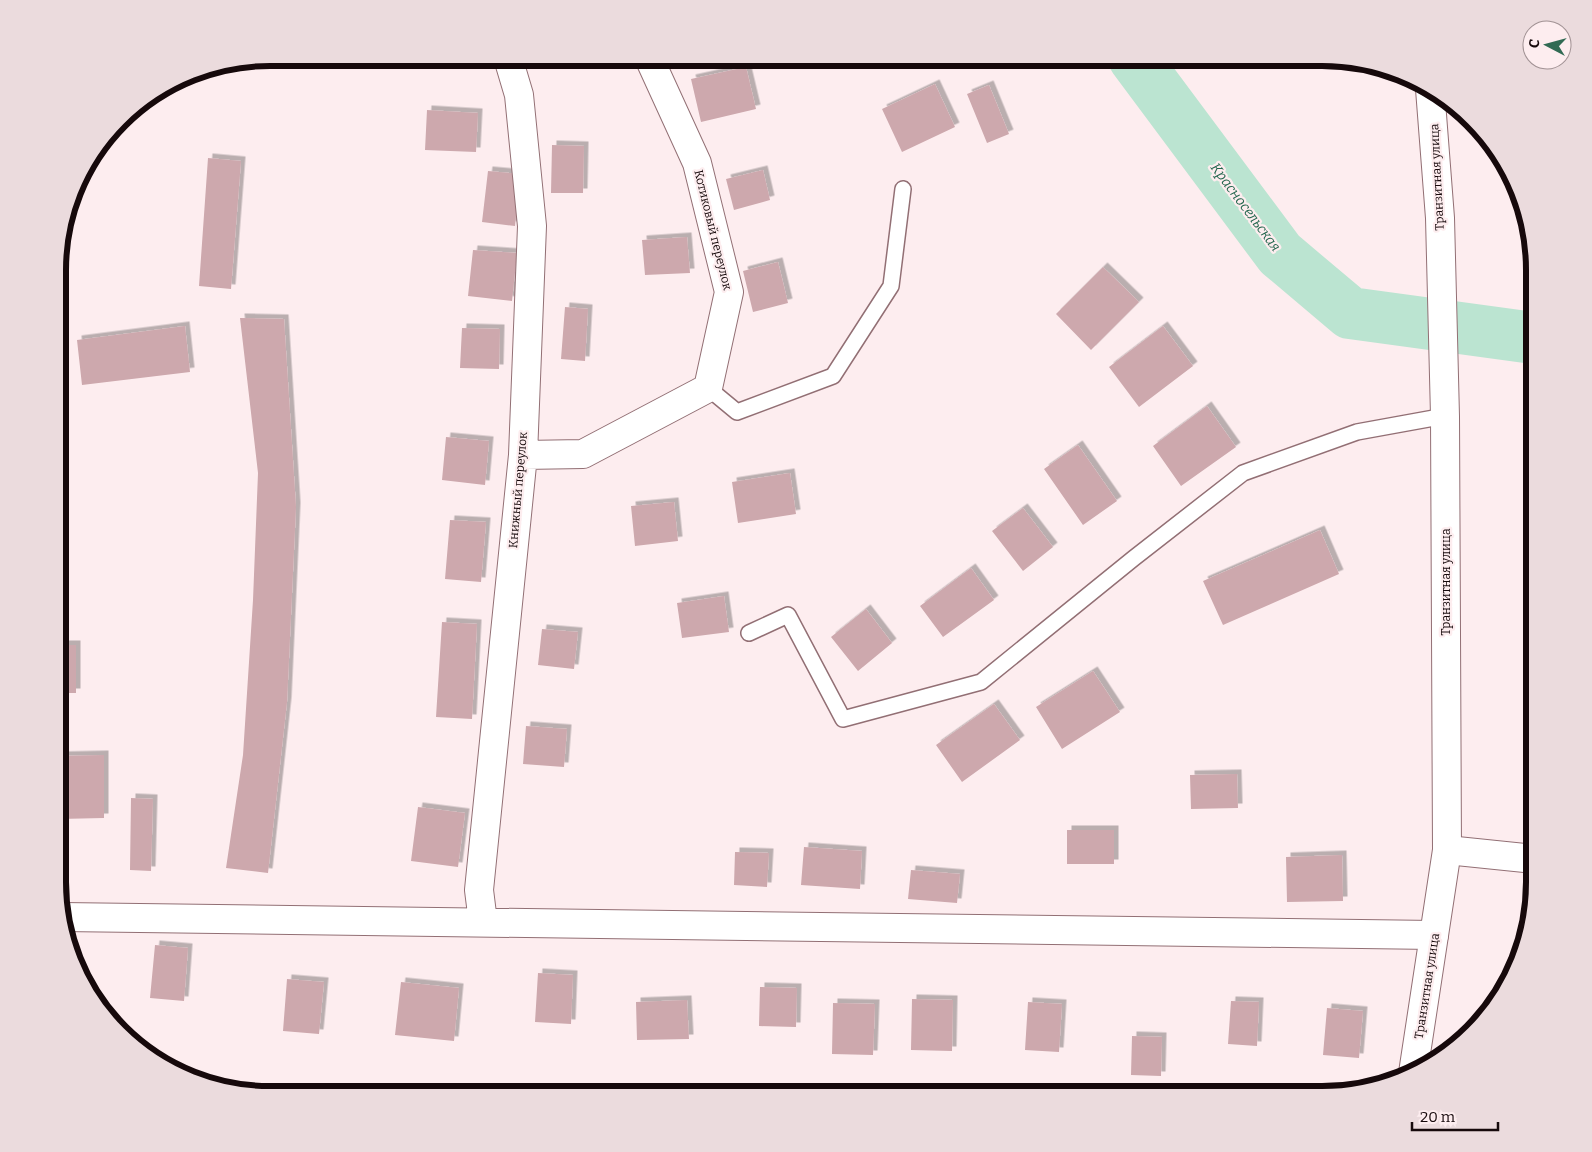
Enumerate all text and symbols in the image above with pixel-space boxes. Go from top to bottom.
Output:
north arrow [1522,20,1572,70]
text: С [1526,38,1543,49]
street label: Транзитная улица [1427,123,1447,231]
water label: Красносельская [1207,160,1284,255]
street label: Котиковый переулок [691,168,735,292]
street label: Книжный переулок [506,431,530,549]
street label: Транзитная улица [1439,528,1453,635]
street label: Транзитная улица [1412,932,1442,1040]
scale bar [1412,1100,1498,1132]
text: 20 m [1420,1108,1456,1126]

